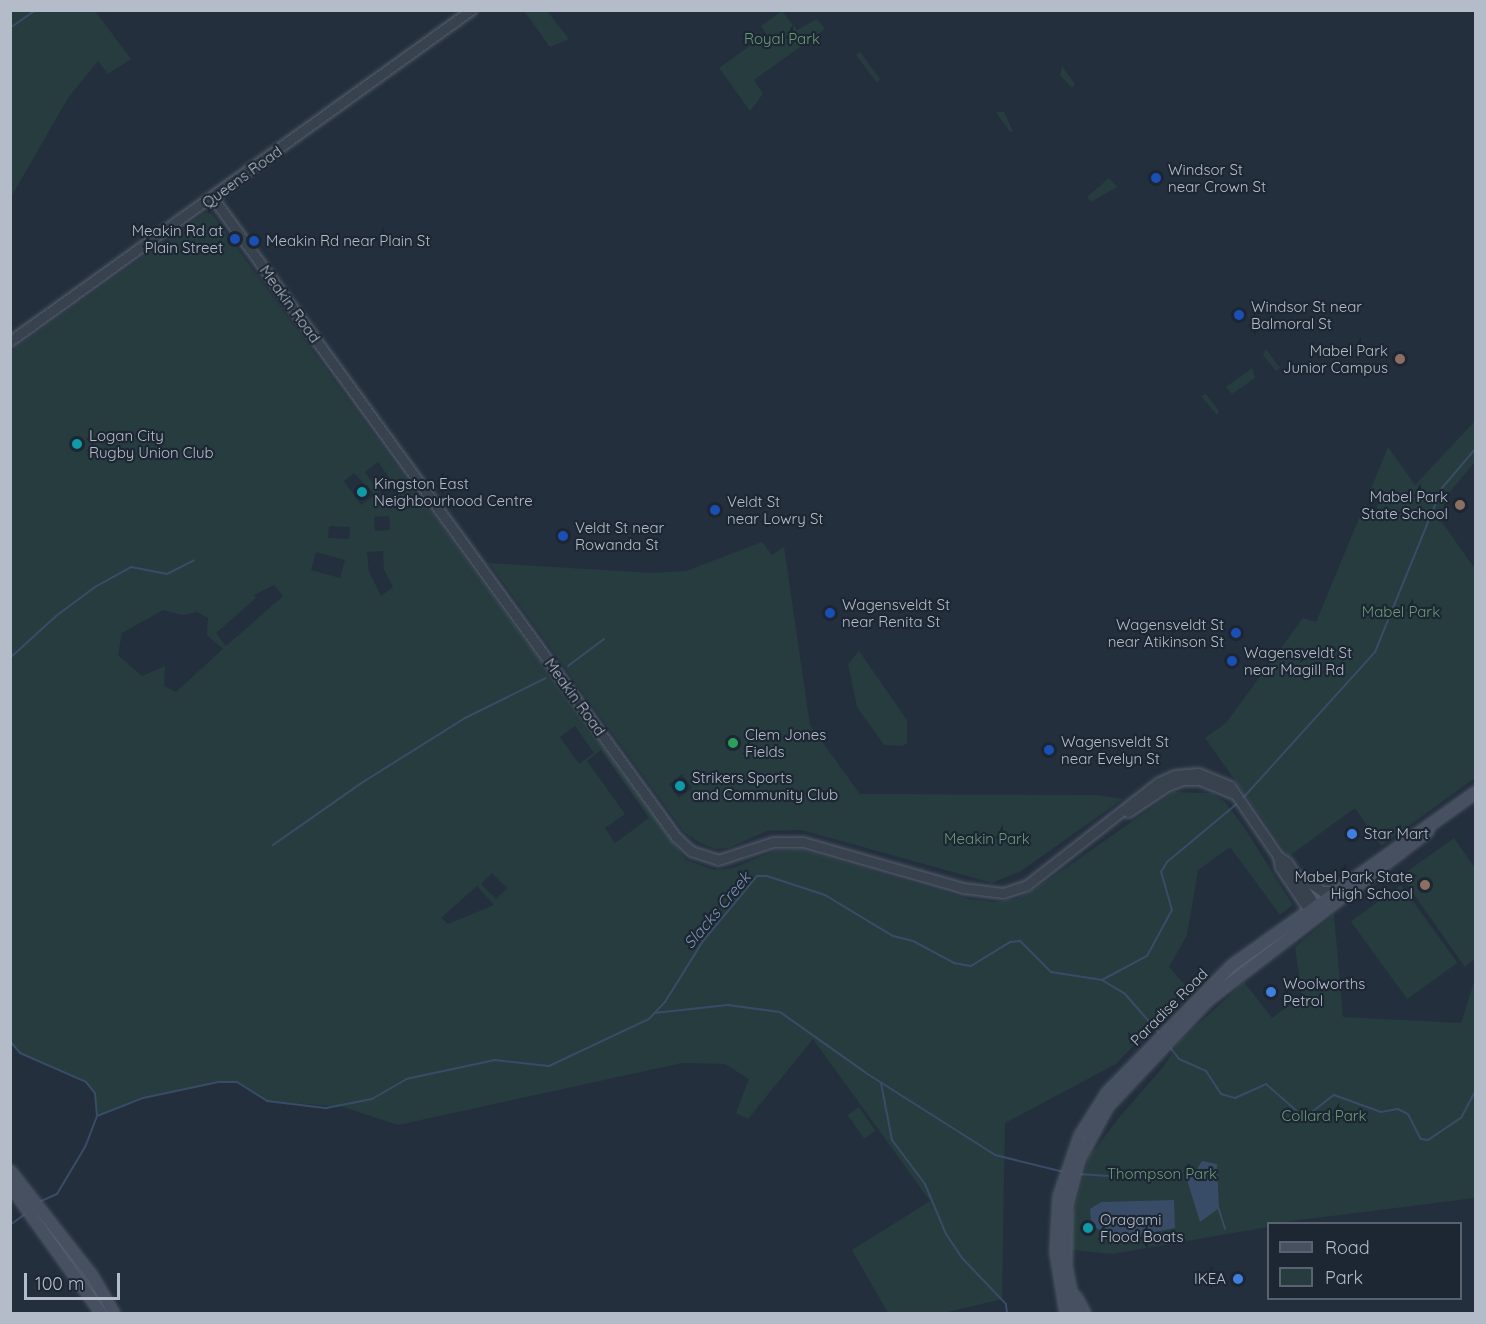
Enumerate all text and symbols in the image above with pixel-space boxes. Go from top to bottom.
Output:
park label: Royal Park [744,30,820,48]
street label: Queens Road [199,142,285,212]
place label: Windsor St near Crown St [1168,160,1266,195]
marker: Windsor St near Crown St [1149,171,1163,185]
place label: Meakin Rd at Plain Street [132,221,223,256]
marker: Meakin Rd at Plain Street [228,232,242,246]
place label: Meakin Rd near Plain St [266,232,430,250]
marker: Meakin Rd near Plain St [247,234,261,248]
street label: Meakin Road [256,262,324,346]
place label: Windsor St near Balmoral St [1251,297,1362,332]
marker: Windsor St near Balmoral St [1232,308,1246,322]
place label: Mabel Park Junior Campus [1283,341,1388,376]
marker: Mabel Park Junior Campus [1393,352,1407,366]
place label: Logan City Rugby Union Club [89,426,214,461]
marker: Logan City Rugby Union Club [70,437,84,451]
place label: Kingston East Neighbourhood Centre [374,474,533,509]
marker: Kingston East Neighbourhood Centre [355,485,369,499]
place label: Mabel Park State School [1362,487,1448,522]
place label: Veldt St near Lowry St [727,492,823,527]
marker: Mabel Park State School [1453,498,1467,512]
marker: Veldt St near Lowry St [708,503,722,517]
place label: Veldt St near Rowanda St [575,518,664,553]
marker: Veldt St near Rowanda St [556,529,570,543]
place label: Wagensveldt St near Renita St [842,595,950,630]
park label: Mabel Park [1362,603,1440,621]
marker: Wagensveldt St near Renita St [823,606,837,620]
place label: Wagensveldt St near Atikinson St [1108,615,1224,650]
marker: Wagensveldt St near Atikinson St [1229,626,1243,640]
place label: Wagensveldt St near Magill Rd [1244,643,1352,678]
marker: Wagensveldt St near Magill Rd [1225,654,1239,668]
street label: Meakin Road [541,655,609,739]
place label: Clem Jones Fields [745,725,826,760]
place label: Wagensveldt St near Evelyn St [1061,732,1169,767]
marker: Clem Jones Fields [726,736,740,750]
marker: Wagensveldt St near Evelyn St [1042,743,1056,757]
place label: Strikers Sports and Community Club [692,768,838,803]
marker: Strikers Sports and Community Club [673,779,687,793]
place label: Star Mart [1364,825,1429,843]
marker: Star Mart [1345,827,1359,841]
park label: Meakin Park [944,830,1030,848]
place label: Mabel Park State High School [1294,867,1413,902]
water label: Slacks Creek [679,868,755,952]
marker: Mabel Park State High School [1418,878,1432,892]
street label: Paradise Road [1127,965,1211,1049]
place label: Woolworths Petrol [1283,974,1365,1009]
marker: Woolworths Petrol [1264,985,1278,999]
park label: Collard Park [1281,1107,1367,1125]
park label: Thompson Park [1107,1165,1217,1183]
place label: Oragami Flood Boats [1100,1210,1183,1245]
marker: Oragami Flood Boats [1081,1221,1095,1235]
legend [1267,1222,1462,1300]
text: Road [1325,1236,1370,1259]
scale bar [27,1261,123,1299]
text: Park [1325,1266,1363,1289]
place label: IKEA [1194,1270,1226,1288]
text: 100 m [35,1272,84,1295]
marker: IKEA [1231,1272,1245,1286]

